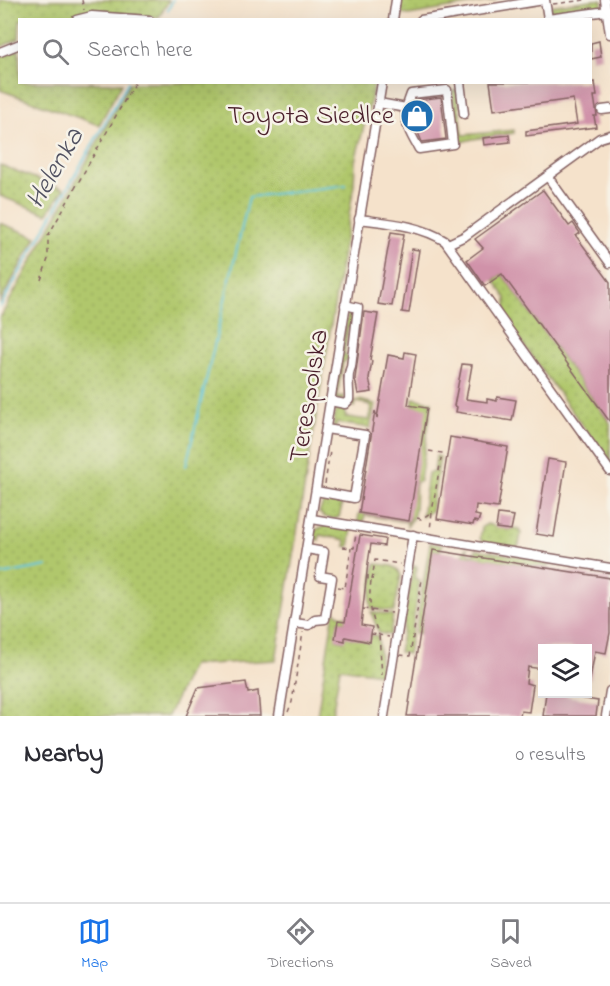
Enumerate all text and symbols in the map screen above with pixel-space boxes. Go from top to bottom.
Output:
search box [18,18,592,84]
icon: search [39,35,72,68]
text: Search here [87,35,192,67]
place label: Toyota Siedlce [227,97,395,136]
shop icon: Toyota Siedlce [399,98,435,134]
water label: Helenka [16,120,96,217]
street label: Terespolska [280,327,340,465]
map controls [538,644,592,698]
button: layers [538,644,592,698]
text: Nearby [24,736,103,774]
text: 0 results [515,741,586,770]
tab: Map [78,915,111,975]
tab: Directions [267,915,334,975]
tab: Saved [490,915,532,975]

